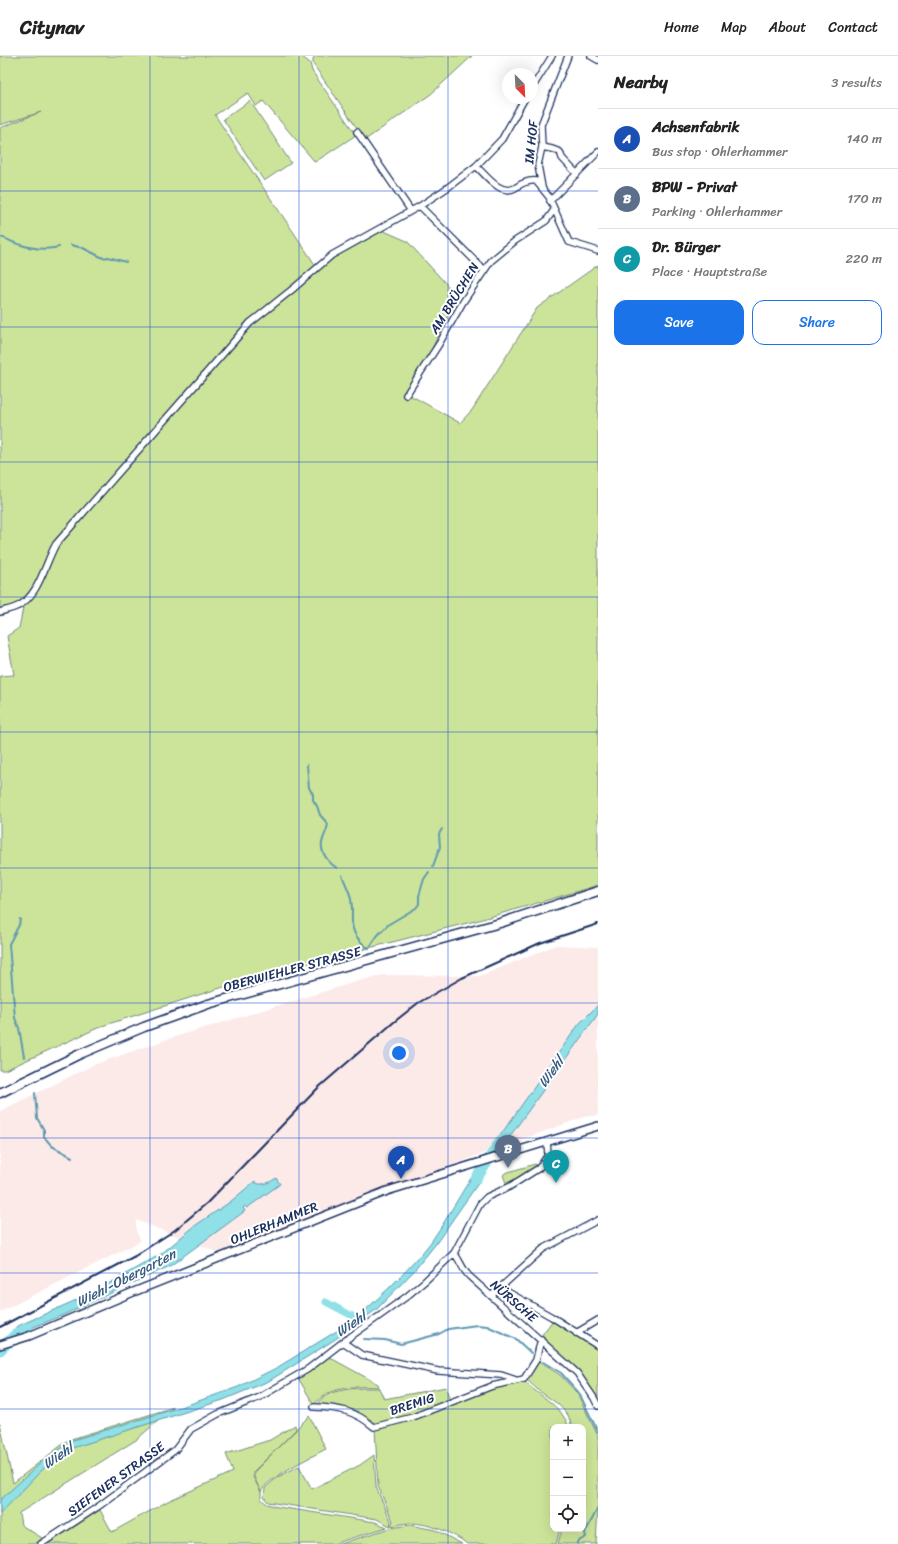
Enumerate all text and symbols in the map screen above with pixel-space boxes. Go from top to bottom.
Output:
text: Citynav [20,11,84,44]
text: Home [664,15,699,40]
text: Map [721,15,747,40]
text: About [769,15,806,40]
text: Contact [828,15,878,40]
text: Nearby [614,67,668,97]
north arrow [502,68,538,104]
text: 3 results [831,71,882,94]
text: Achsenfabrik [652,114,739,140]
street label: IM HOF [517,118,545,166]
text: A [623,127,631,150]
text: 140 m [847,127,882,150]
text: Bus stop · Ohlerhammer [652,140,787,163]
text: BPW - Privat [652,174,737,200]
text: B [623,187,631,210]
text: 170 m [847,187,882,210]
text: Parking · Ohlerhammer [652,200,782,223]
text: Dr. Bürger [652,234,720,260]
text: C [623,247,631,270]
text: 220 m [845,247,882,270]
street label: AM BRÜCHEN [422,258,485,339]
text: Place · Hauptstraße [652,260,767,283]
button: Save [614,300,744,345]
button: Share [752,300,882,345]
street label: OBERWIEHLER STRASSE [221,939,364,998]
your location [389,1043,409,1063]
water label: Wiehl [531,1049,573,1093]
pin: B [495,1135,521,1168]
pin: A [388,1146,414,1179]
pin: C [543,1150,569,1183]
street label: OHLERHAMMER [227,1195,322,1251]
water label: Wiehl-Obergarten [72,1241,182,1314]
street label: NÜRSCHE [485,1274,544,1329]
water label: Wiehl [330,1303,374,1344]
street label: BREMIG [387,1386,437,1422]
map controls [550,1424,586,1532]
button: + [550,1424,586,1460]
water label: Wiehl [37,1435,81,1476]
street label: SIEFENER STRASSE [62,1435,170,1522]
button: − [550,1460,586,1496]
button: locate [550,1496,586,1532]

